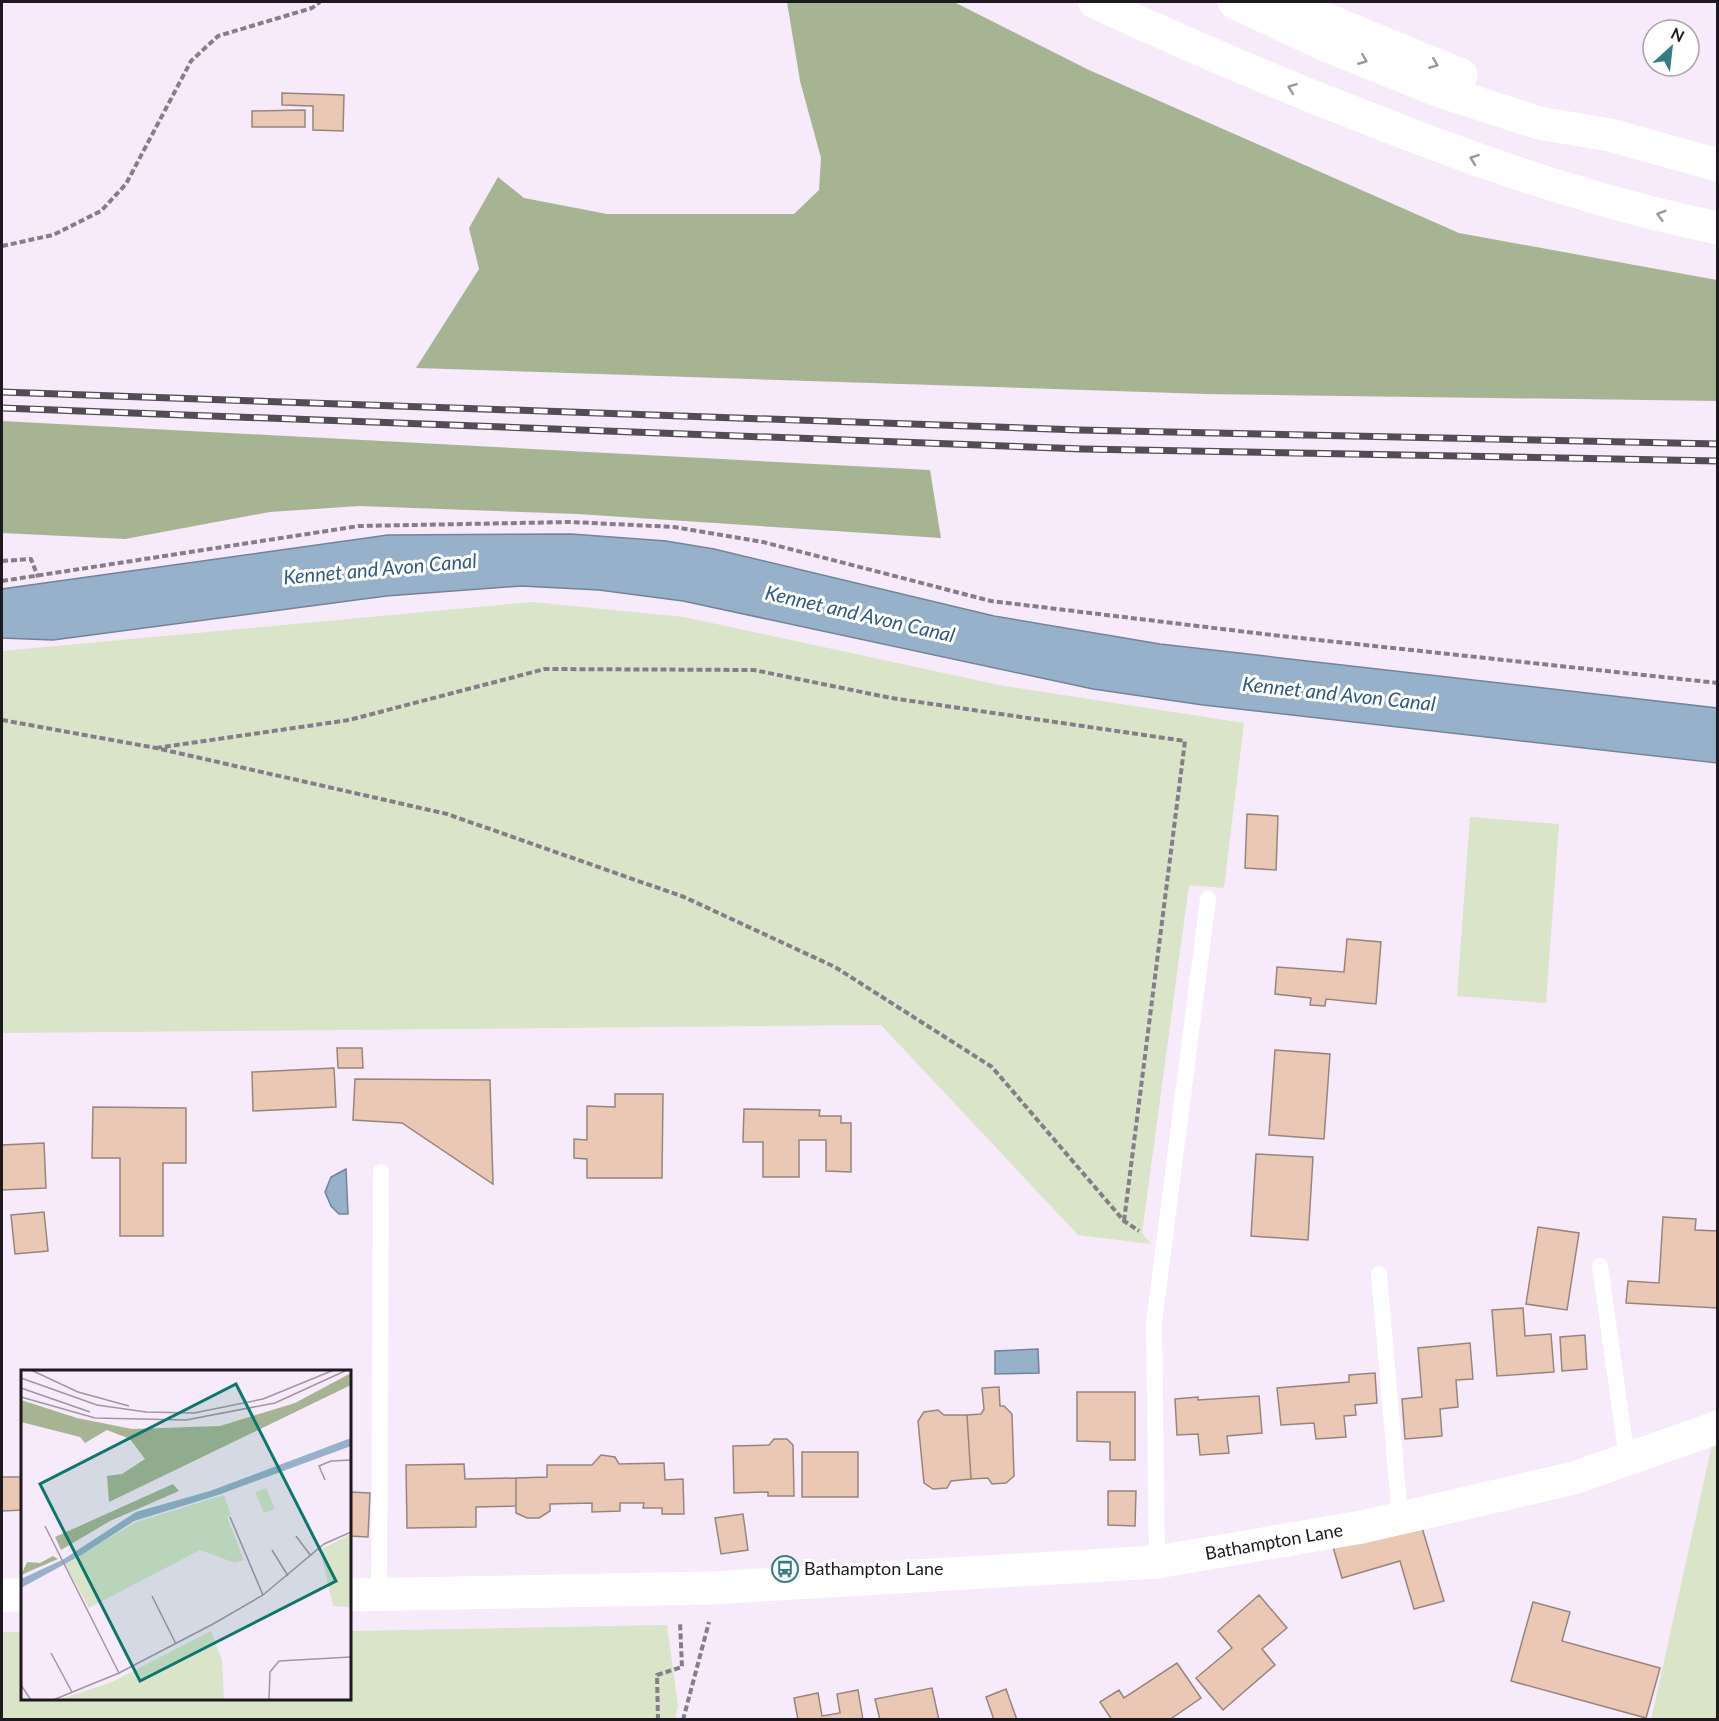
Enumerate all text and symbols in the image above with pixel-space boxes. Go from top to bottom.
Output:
north arrow [1641,18,1701,78]
text: N [1668,23,1688,45]
one-way arrow [1357,53,1368,65]
one-way arrow [1428,57,1439,69]
one-way arrow [1287,83,1298,96]
one-way arrow [1469,154,1479,167]
one-way arrow [1656,210,1666,222]
water label: Kennet and Avon Canal [282,548,478,588]
water label: Kennet and Avon Canal [763,580,958,647]
water label: Kennet and Avon Canal [1241,671,1437,715]
inset map [21,1370,351,1700]
street label: Bathampton Lane [1203,1518,1344,1564]
bus stop icon: Bathampton Lane [770,1554,800,1584]
place label: Bathampton Lane [804,1557,944,1579]

